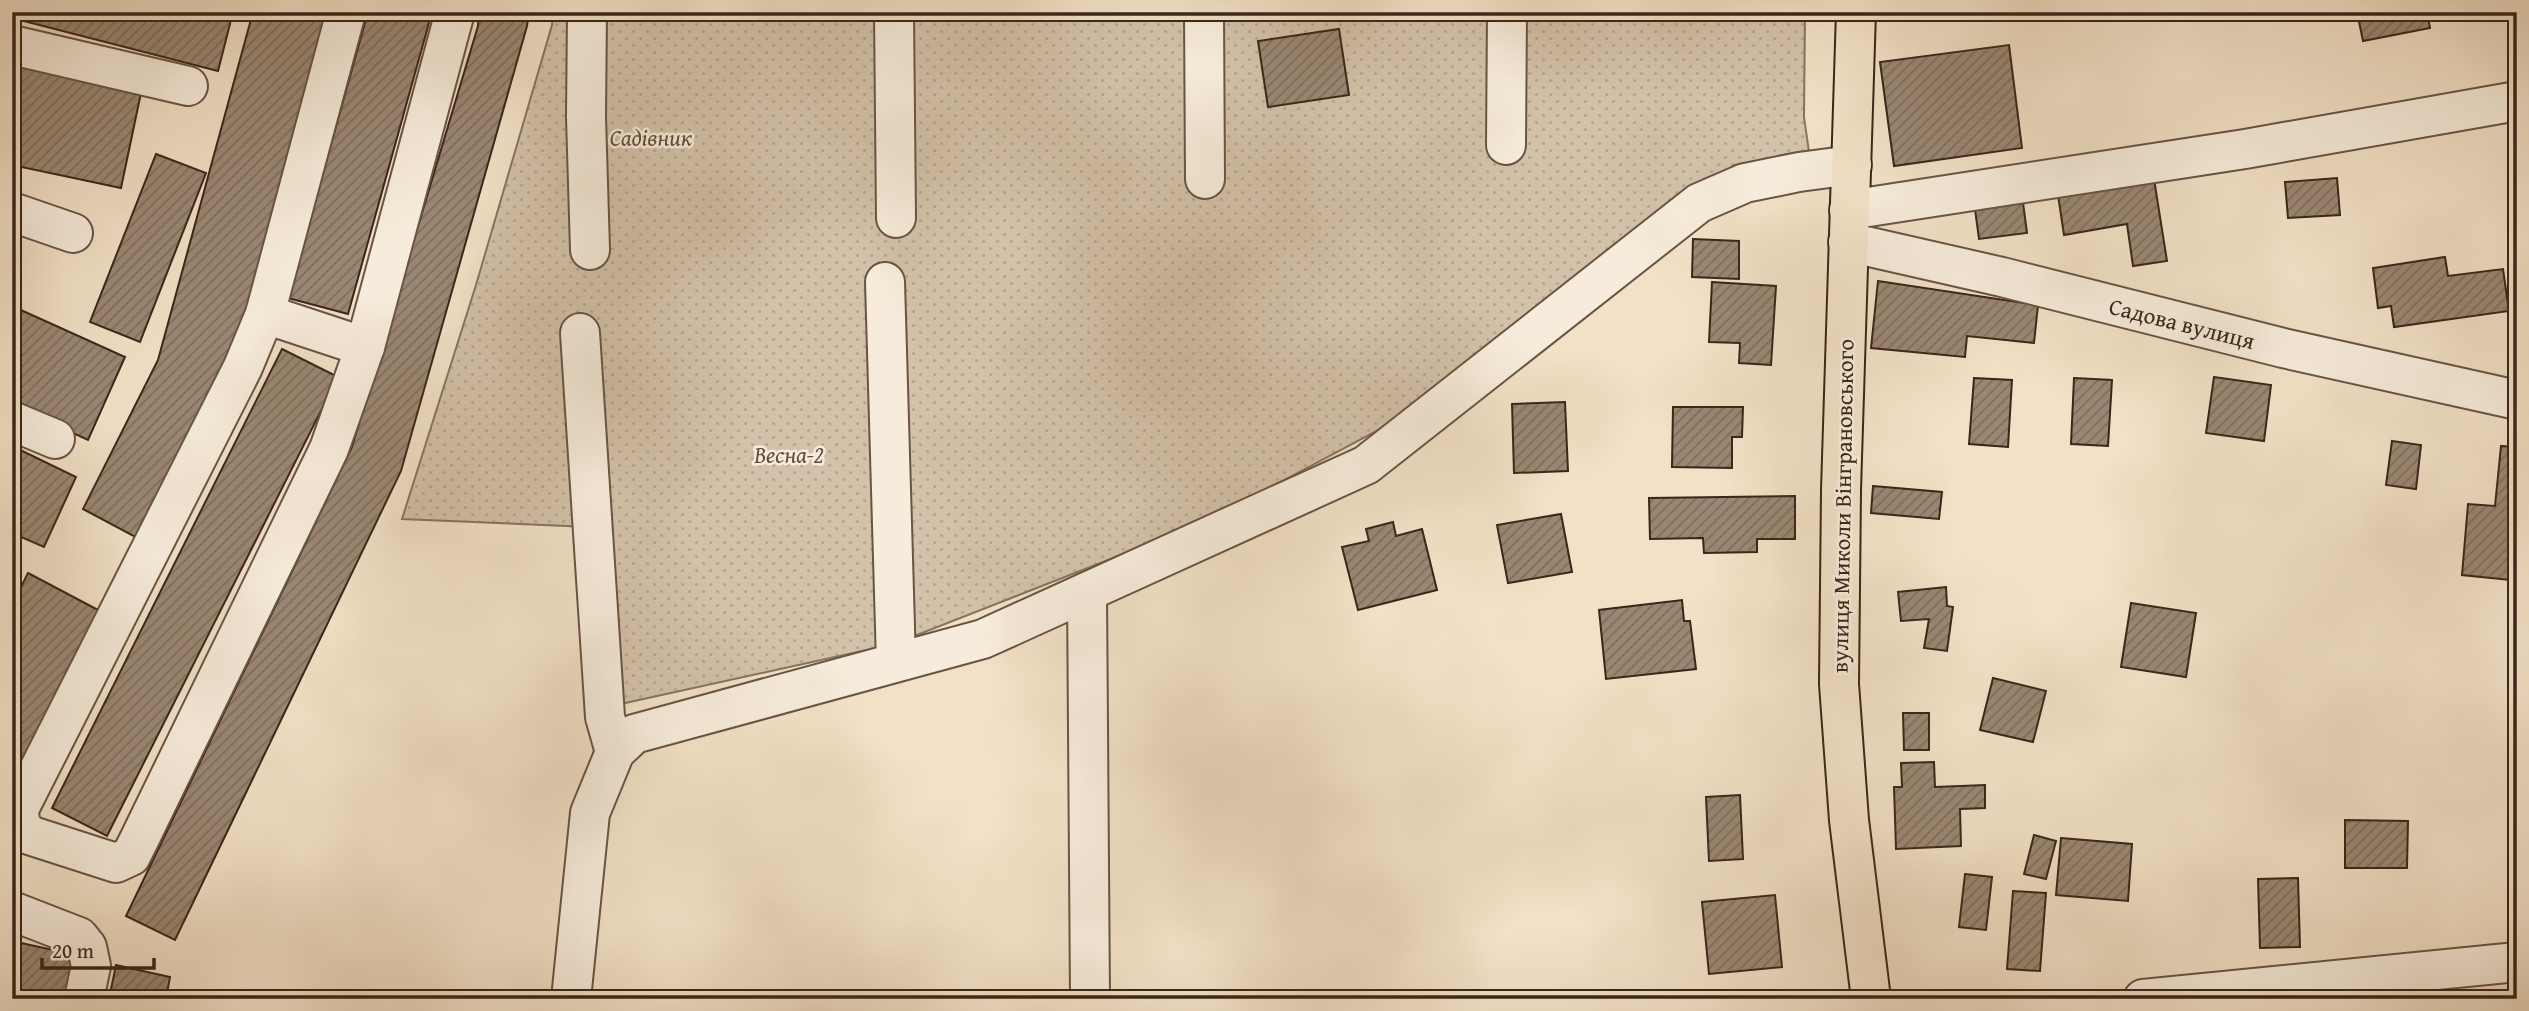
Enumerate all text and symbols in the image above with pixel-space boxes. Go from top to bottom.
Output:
park label: Садівник [610,121,692,154]
street label: Садова вулиця [2106,289,2259,357]
street label: вулиця Миколи Вінграновського [1823,338,1861,674]
park label: Весна-2 [753,438,824,471]
scale bar [42,927,154,971]
text: 20 m [52,935,94,966]

